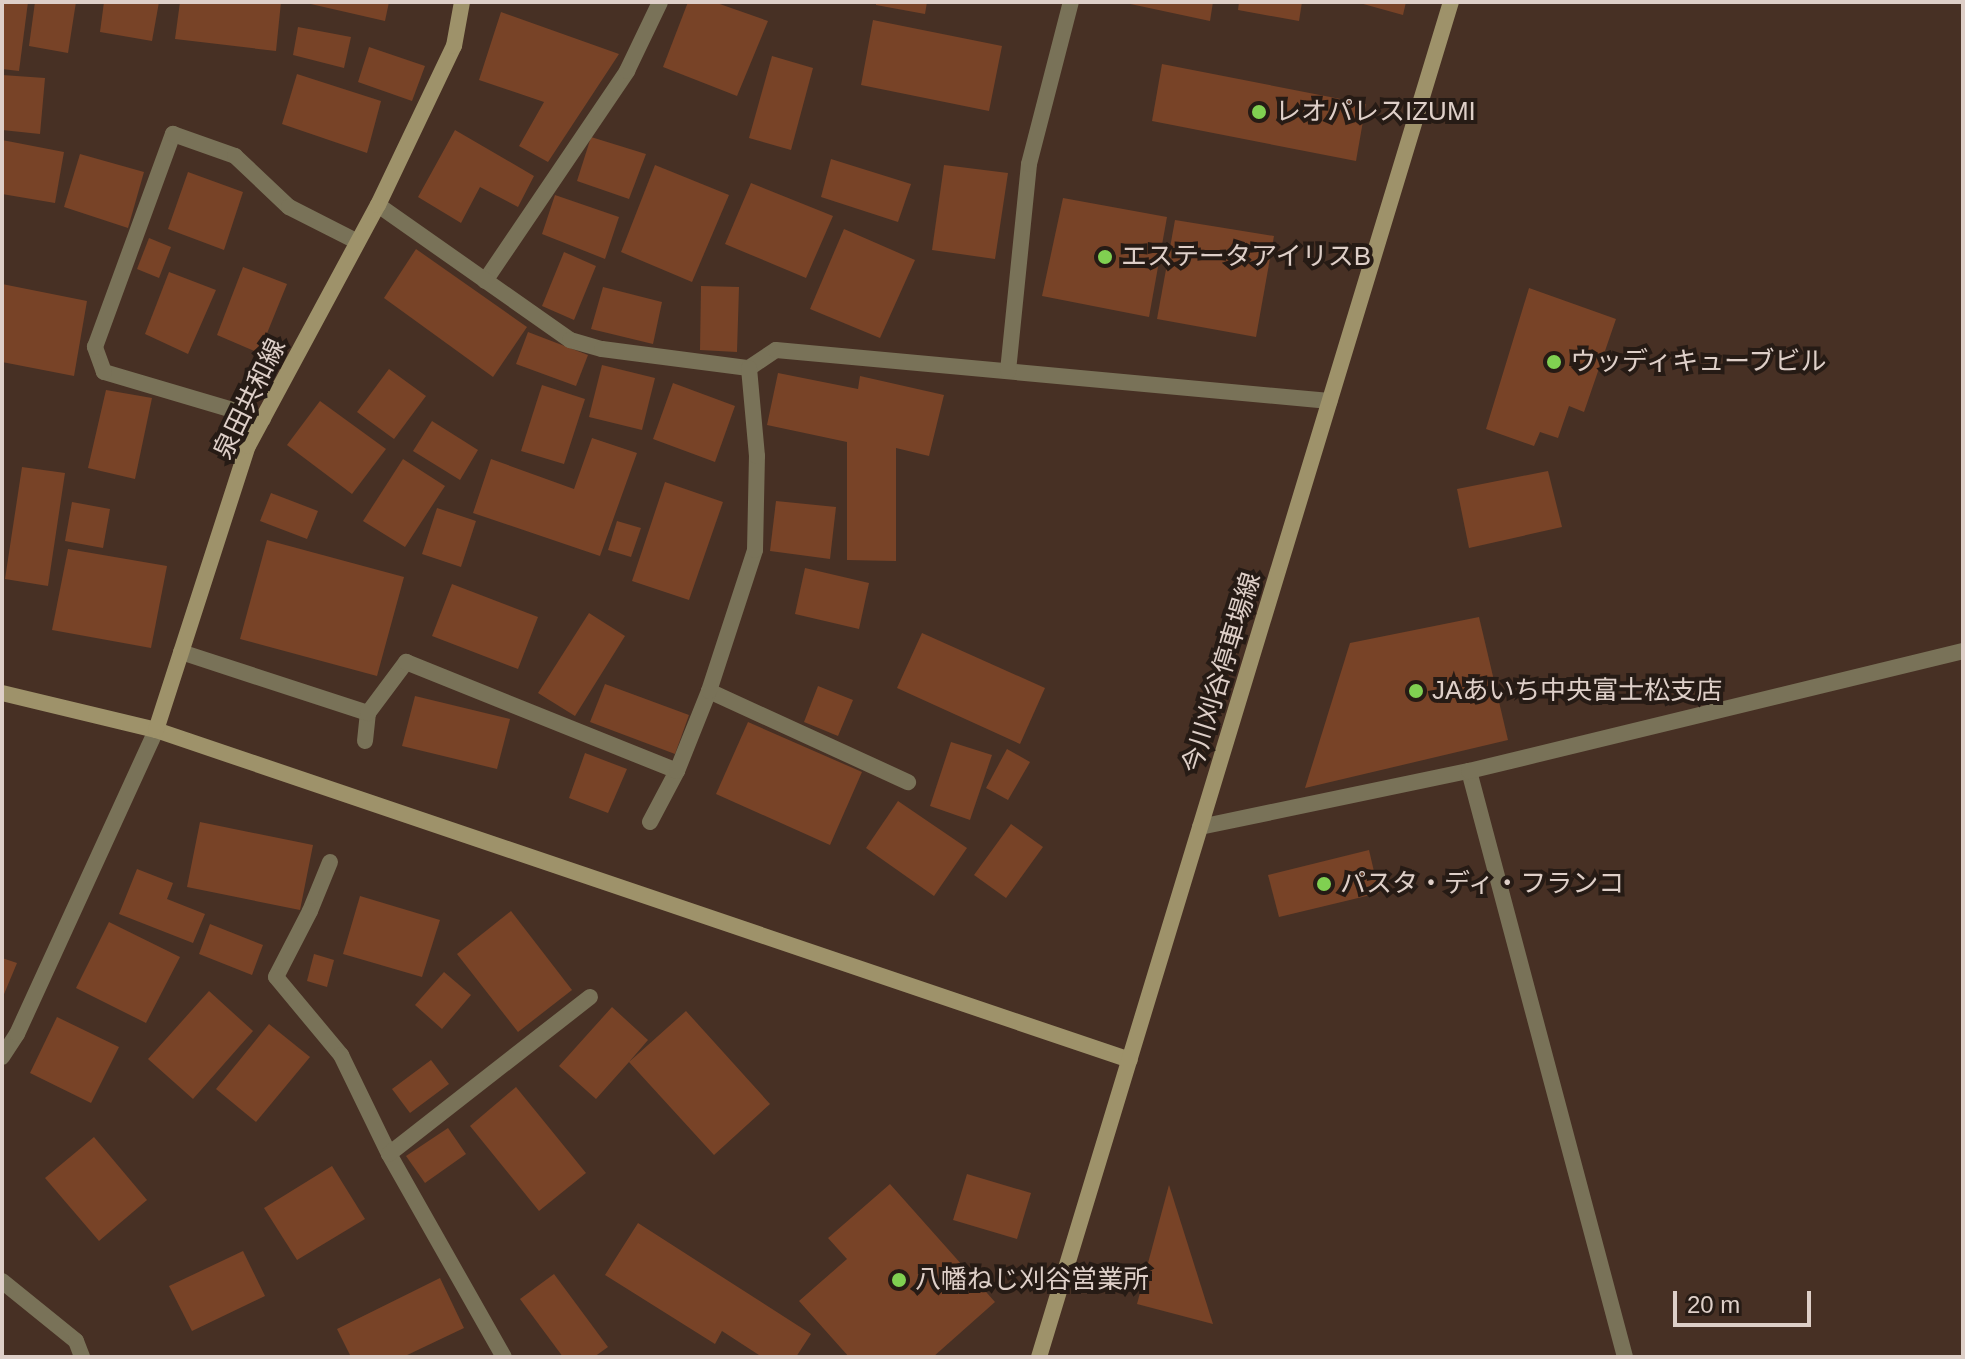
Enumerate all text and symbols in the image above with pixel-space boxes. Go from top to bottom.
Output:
place label: レオパレスIZUMI [1275,96,1476,128]
marker: レオパレスIZUMI [1250,103,1268,121]
place label: エステータアイリスB [1121,241,1372,273]
marker: エステータアイリスB [1096,248,1114,266]
street label: 泉田共和線 [207,334,293,464]
place label: ウッディキューブビル [1570,346,1830,378]
marker: ウッディキューブビル [1545,353,1563,371]
street label: 今川刈谷停車場線 [1177,569,1267,777]
place label: JAあいち中央富士松支店 [1432,675,1722,707]
marker: JAあいち中央富士松支店 [1407,682,1425,700]
place label: パスタ・ディ・フランコ [1340,868,1626,900]
marker: パスタ・ディ・フランコ [1315,875,1333,893]
place label: 八幡ねじ刈谷営業所 [915,1264,1149,1296]
marker: 八幡ねじ刈谷営業所 [890,1271,908,1289]
scale bar [1677,1275,1815,1325]
text: 20 m [1687,1291,1740,1318]

